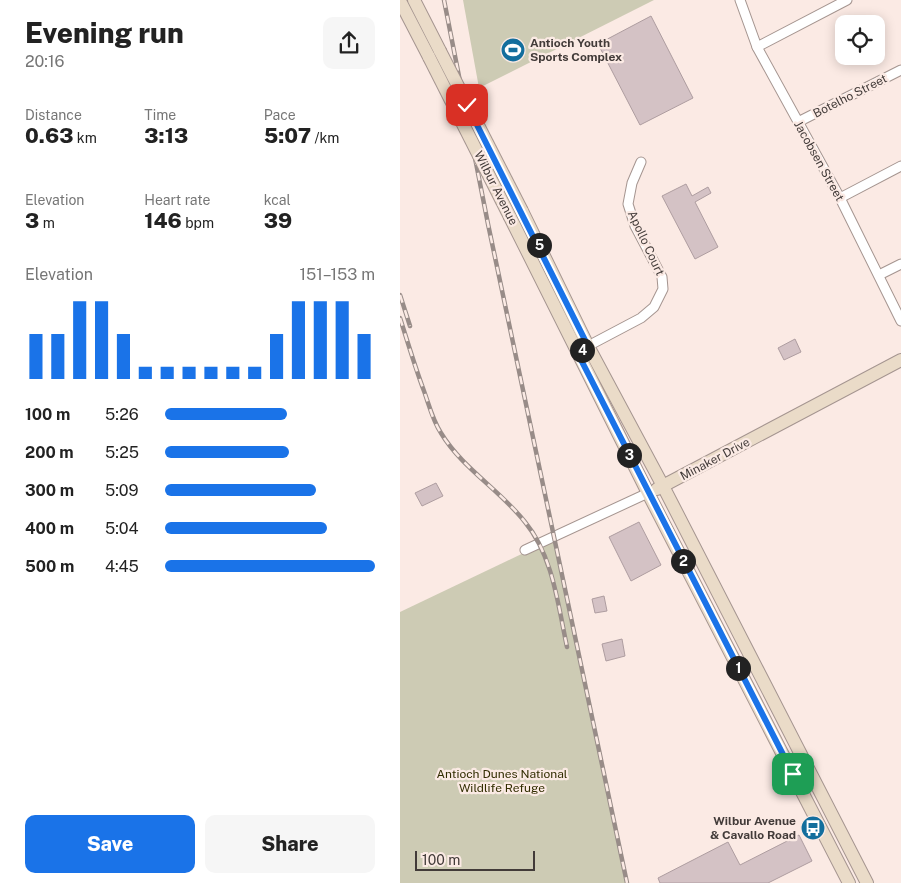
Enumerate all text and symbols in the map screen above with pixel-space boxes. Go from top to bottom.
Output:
map controls [835,15,885,65]
button: locate [835,15,885,65]
text: Evening run [25,16,184,49]
button: share [323,17,375,69]
place label: Antioch Youth Sports Complex [530,36,622,64]
sports icon: Antioch Youth Sports Complex [500,37,526,63]
text: 20:16 [25,52,64,71]
street label: Botelho Street [811,71,890,121]
pin [446,84,488,126]
icon: check [453,91,481,119]
text: Distance [25,107,82,123]
text: Time [144,107,176,123]
text: Pace [264,107,296,123]
street label: Jacobsen Street [791,118,847,204]
text: 0.63 [25,123,73,148]
text: 3:13 [144,123,188,148]
text: 5:07 [264,123,311,148]
text: km [73,130,97,146]
text: /km [311,130,339,146]
street label: Wilbur Avenue [471,149,521,227]
text: Elevation [25,192,84,208]
text: Heart rate [144,192,211,208]
text: kcal [264,192,291,208]
text: 3 [25,208,39,233]
text: 146 [144,208,182,233]
text: 39 [264,208,292,233]
street label: Apollo Court [625,208,667,278]
text: m [39,215,55,231]
text: bpm [182,215,214,231]
pin: 5 [526,232,552,258]
text: 5 [535,237,544,253]
text: Elevation [25,265,93,284]
text: 151–153 m [299,265,375,284]
pin: 4 [570,338,594,362]
text: 4 [578,342,587,358]
text: 100 m [25,405,70,424]
text: 5:26 [105,405,139,424]
street label: Minaker Drive [678,435,752,483]
pin: 3 [616,442,642,468]
text: 200 m [25,443,74,462]
text: 5:25 [105,443,139,462]
text: 3 [625,447,634,463]
text: 300 m [25,481,74,500]
text: 5:09 [105,481,139,500]
text: 400 m [25,519,74,538]
text: 5:04 [105,519,139,538]
pin: 2 [670,548,696,574]
text: 2 [679,553,688,569]
text: 500 m [25,557,74,576]
text: 4:45 [105,557,139,576]
pin: 1 [726,656,750,680]
text: 1 [736,660,742,676]
pin [772,753,814,795]
icon: arrive [779,760,807,788]
park label: Antioch Dunes National Wildlife Refuge [437,767,568,795]
place label: Wilbur Avenue & Cavallo Road [710,814,796,842]
button: Save [25,815,195,873]
button: Share [205,815,375,873]
bus stop icon: Wilbur Avenue & Cavallo Road [800,815,826,841]
scale bar [415,848,535,871]
text: 100 m [422,852,460,868]

